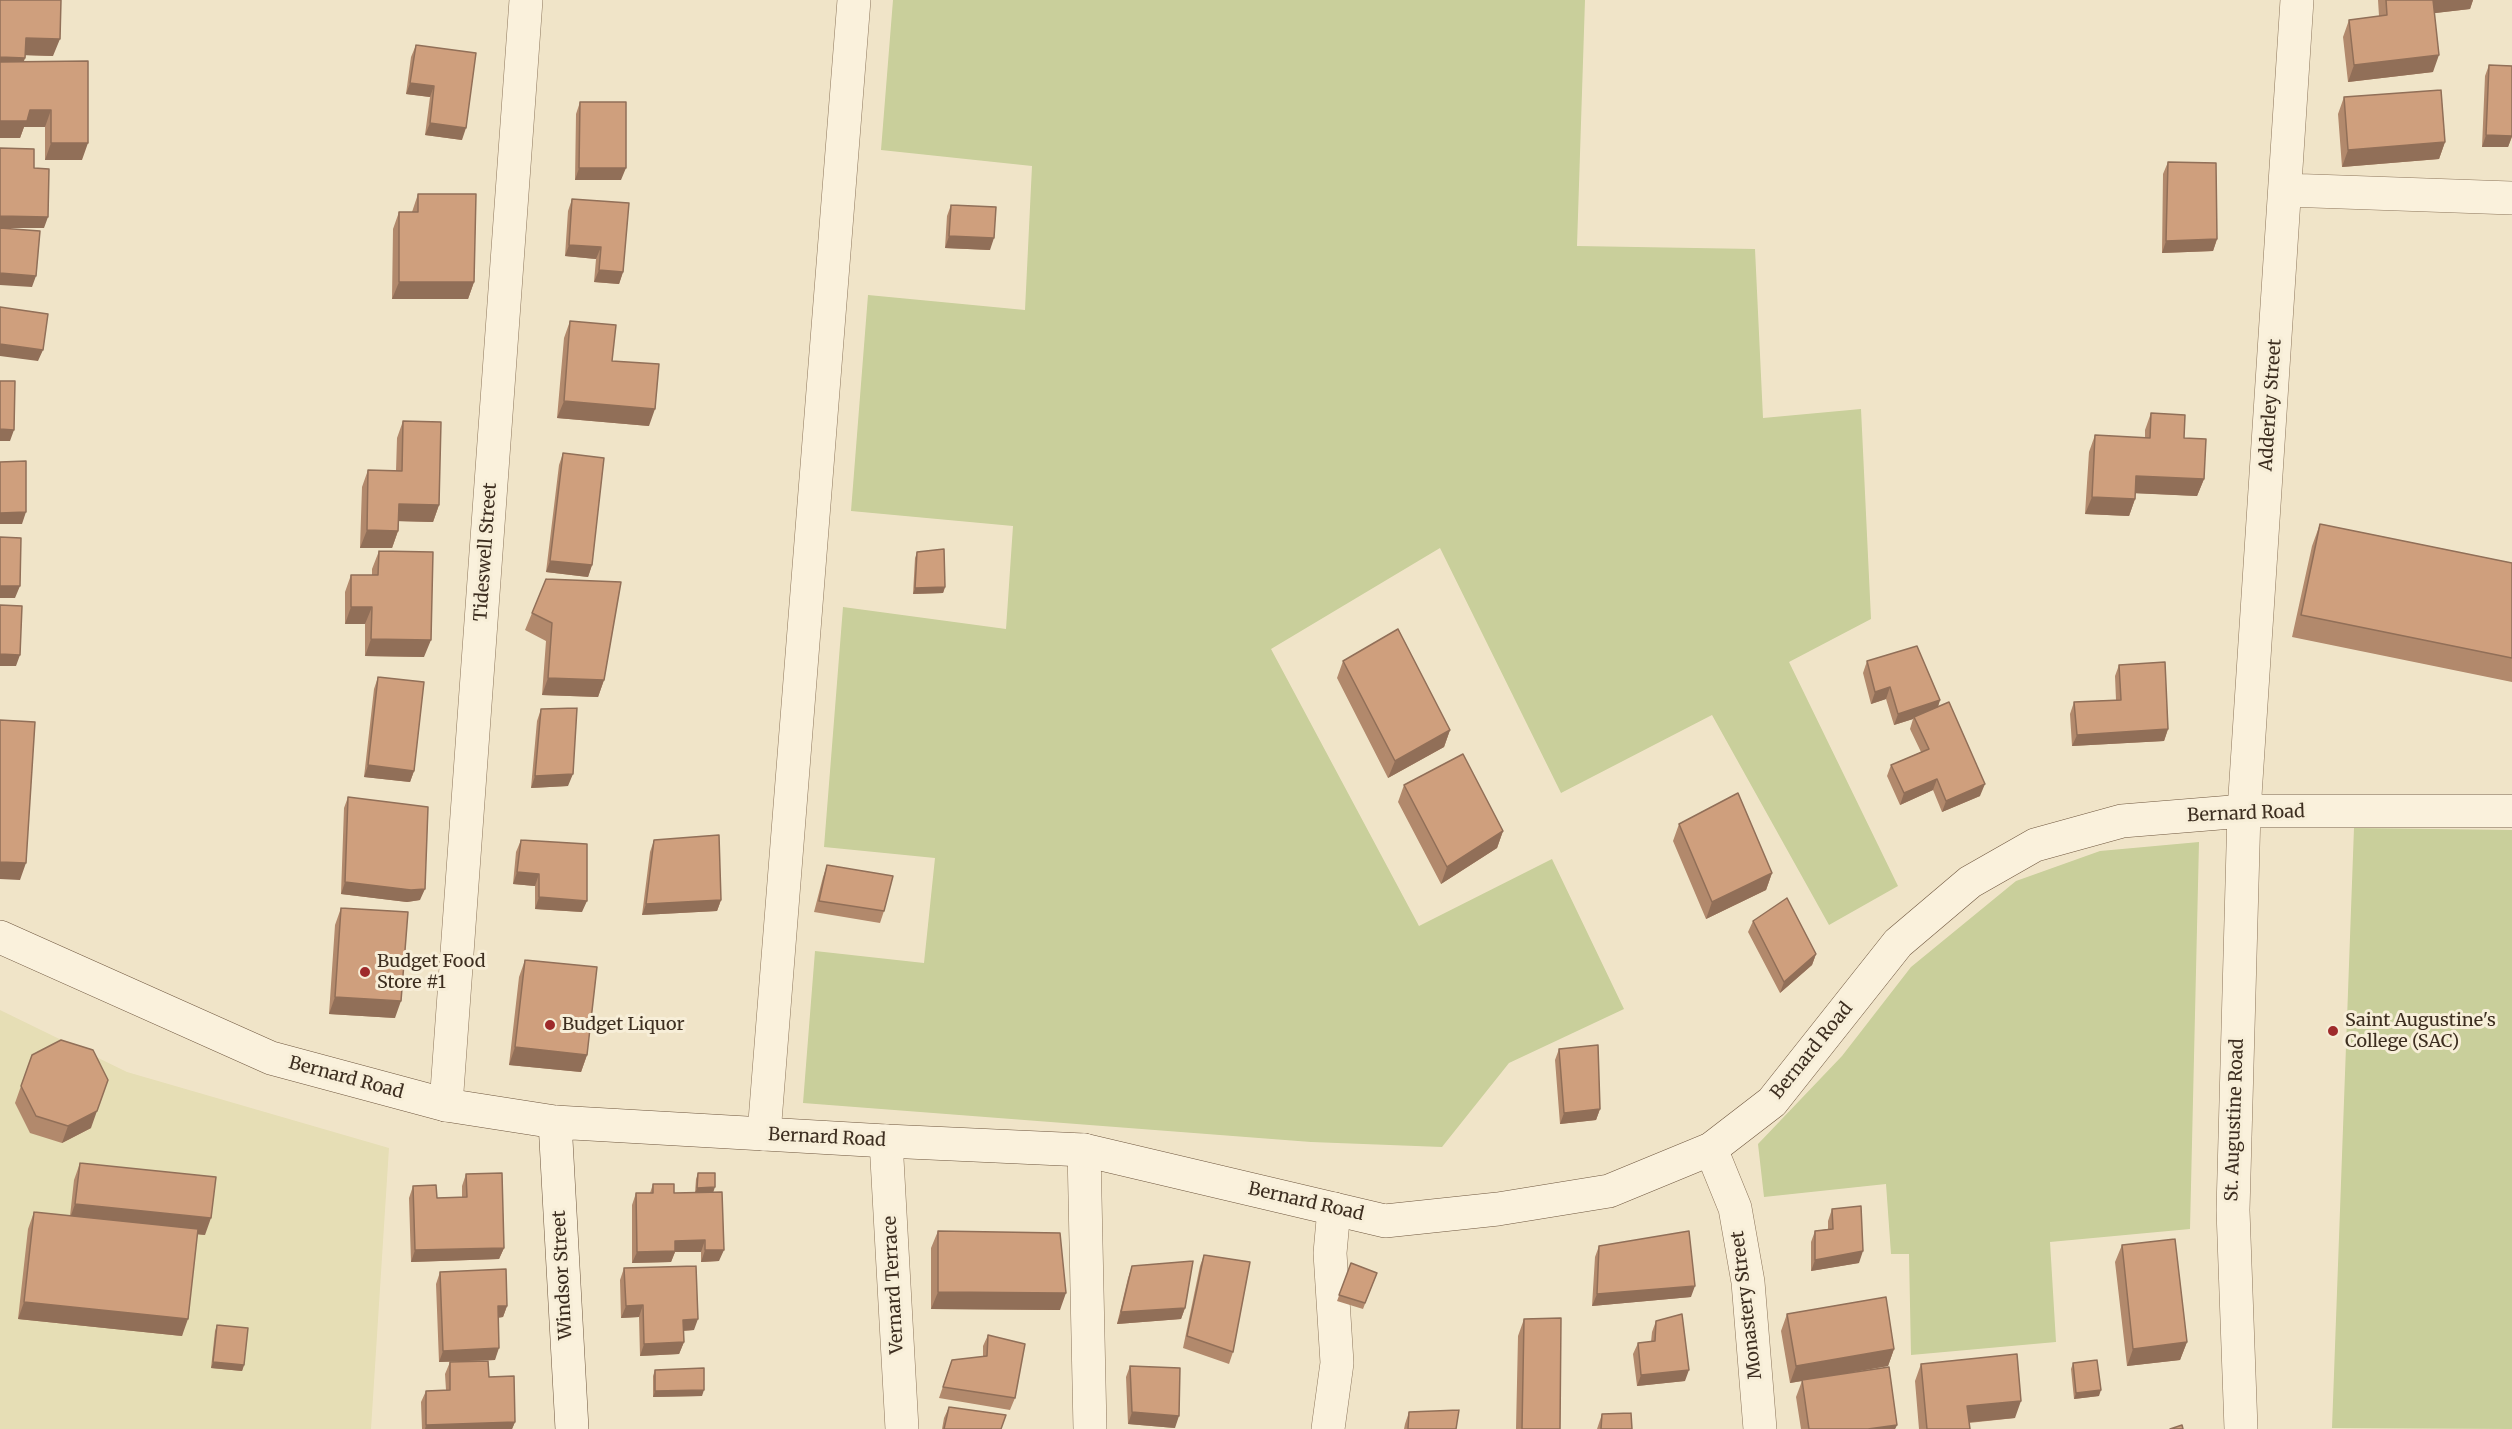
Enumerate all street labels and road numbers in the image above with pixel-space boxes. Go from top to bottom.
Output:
street label: Adderley Street [2256,338,2286,472]
street label: Tideswell Street [470,482,502,622]
street label: Bernard Road [2187,801,2305,827]
street label: Bernard Road [1766,998,1858,1104]
street label: St. Augustine Road [2221,1038,2249,1202]
street label: Bernard Road [286,1052,406,1104]
street label: Bernard Road [768,1124,886,1152]
street label: Bernard Road [1246,1178,1366,1226]
street label: Windsor Street [549,1210,577,1340]
street label: Vernard Terrace [880,1215,908,1355]
street label: Monastery Street [1727,1230,1767,1380]

